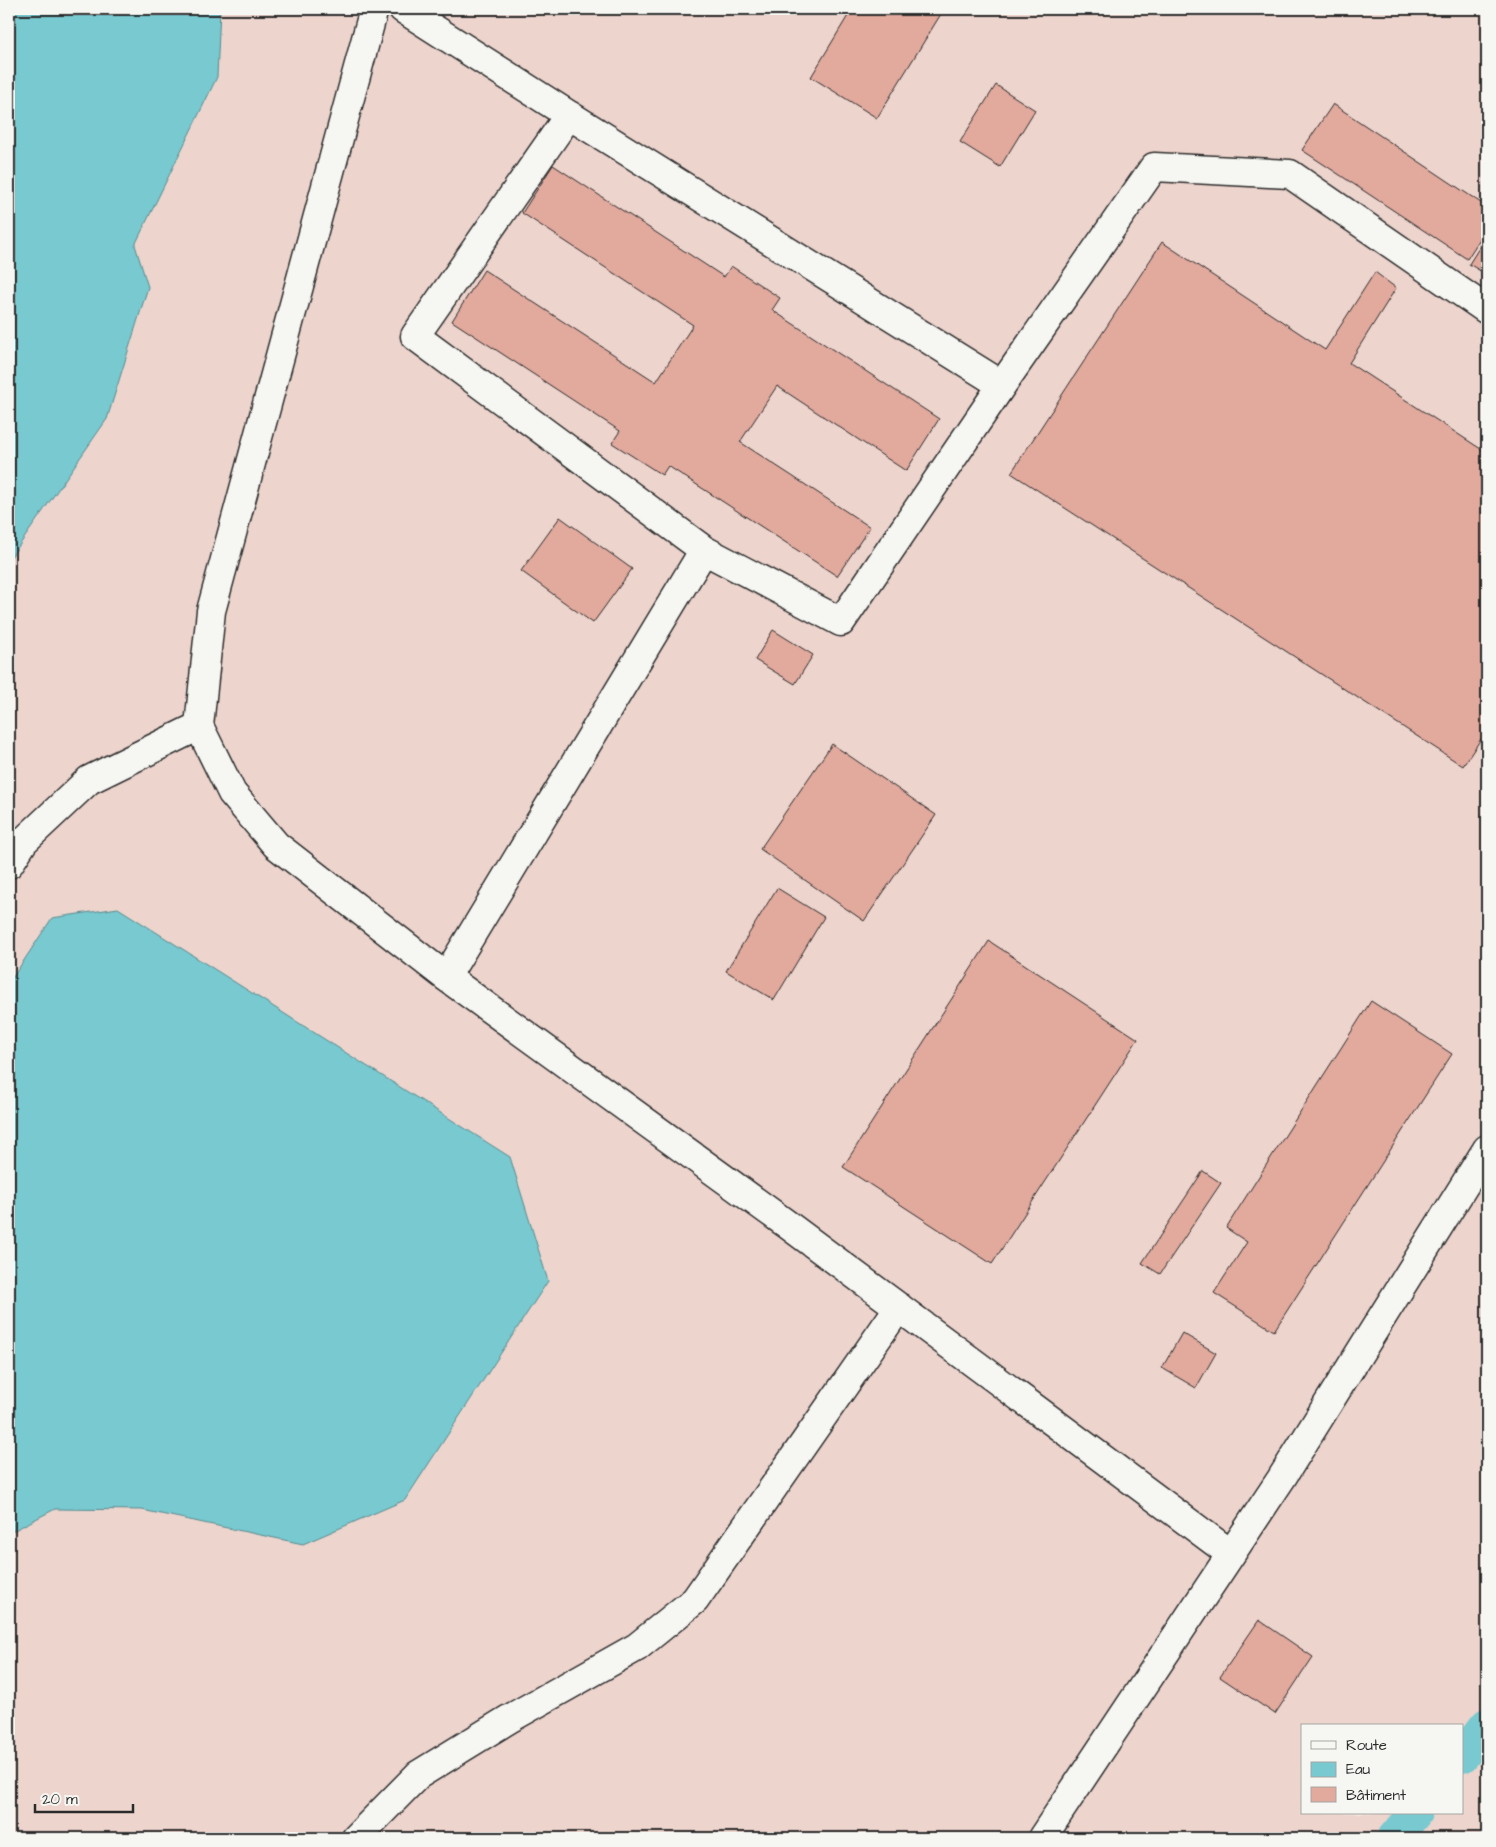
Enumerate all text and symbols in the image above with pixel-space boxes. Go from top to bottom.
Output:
legend [1301,1724,1464,1814]
text: Route [1346,1735,1387,1756]
text: Eau [1346,1759,1371,1780]
scale bar [35,1782,132,1814]
text: Bâtiment [1346,1785,1406,1806]
text: 20 m [42,1789,78,1810]

